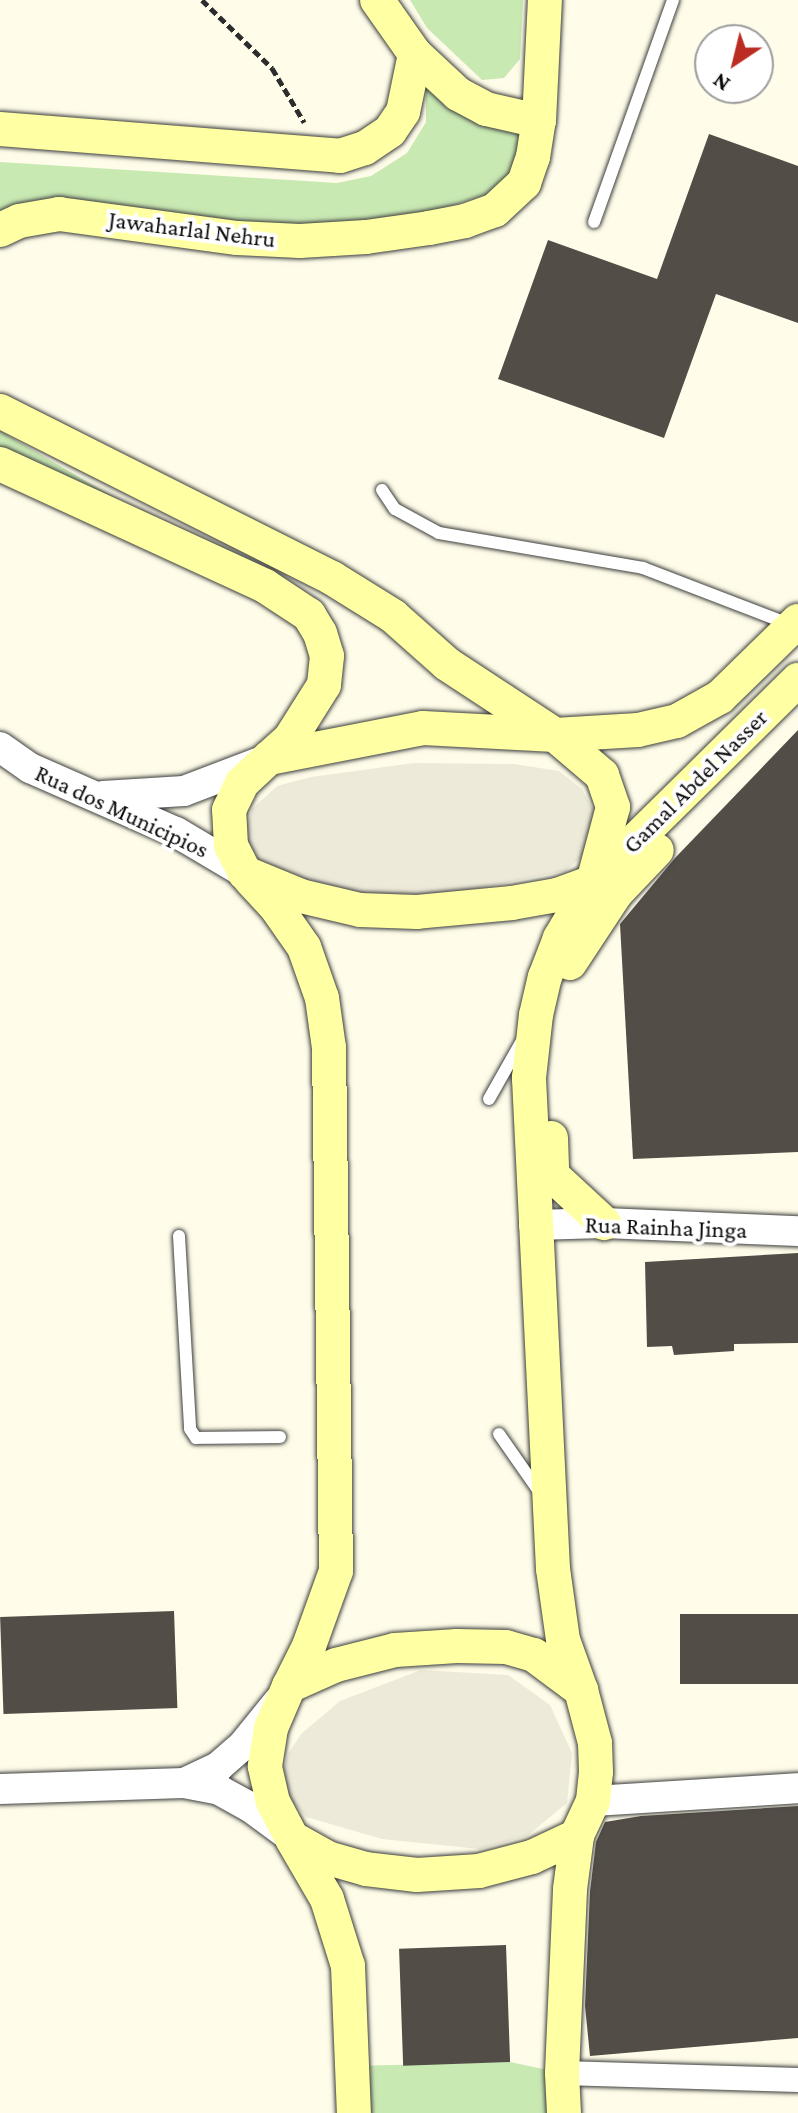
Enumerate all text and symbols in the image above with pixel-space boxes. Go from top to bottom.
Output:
north arrow [694,24,774,104]
text: N [708,68,734,97]
street label: Jawaharlal Nehru [107,204,277,254]
street label: Gamal Abdel Nasser [617,703,773,859]
street label: Rua dos Municipios [31,758,213,864]
street label: Rua Rainha Jinga [584,1210,748,1244]

